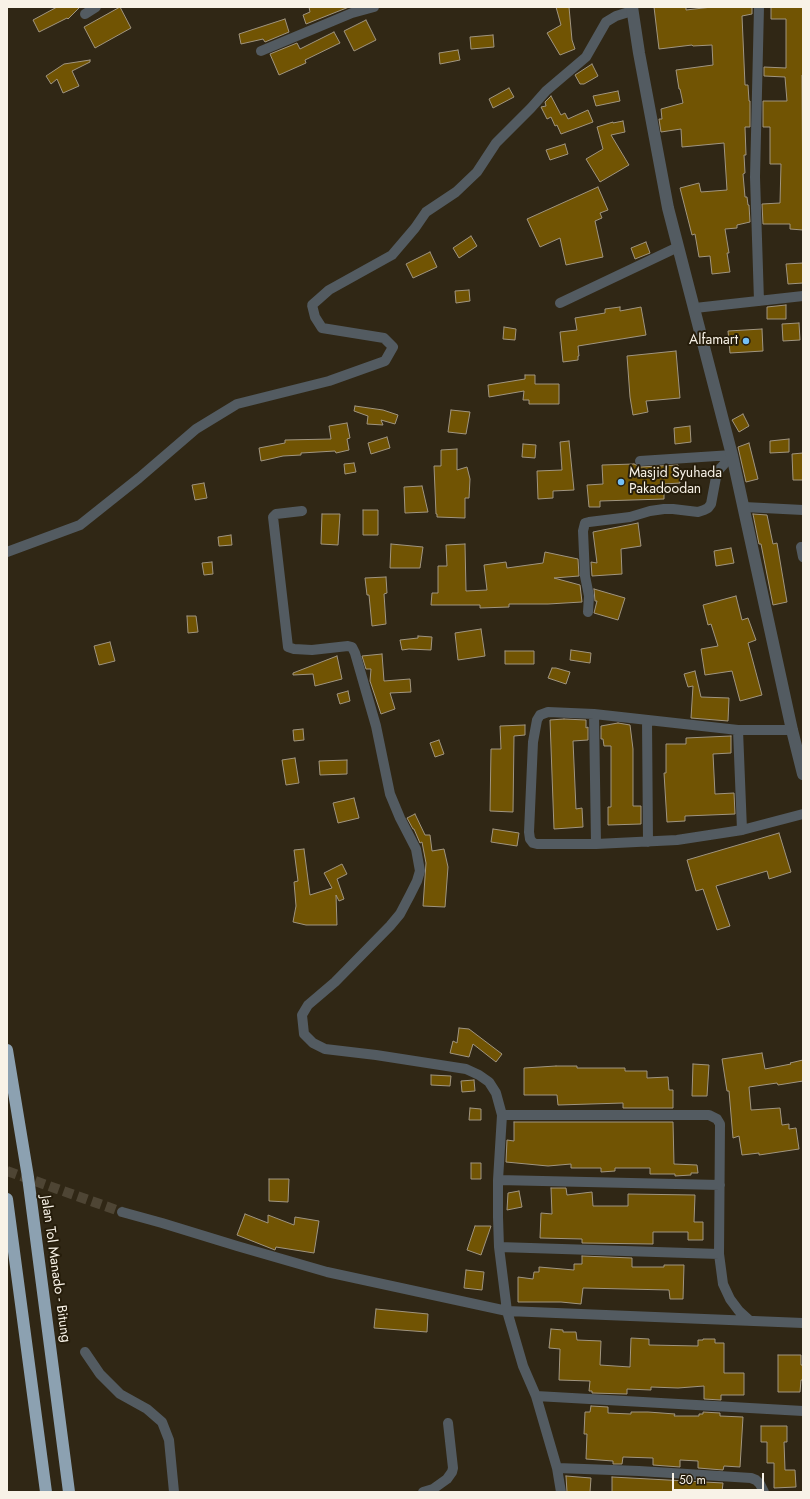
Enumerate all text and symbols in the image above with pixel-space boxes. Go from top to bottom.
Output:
place label: Alfamart [689,333,738,349]
marker: Alfamart [741,336,751,346]
place label: Masjid Syuhada Pakadoodan [629,466,722,498]
marker: Masjid Syuhada Pakadoodan [616,477,626,487]
street label: Jalan Tol Manado - Bitung [36,1194,74,1344]
scale bar [674,1465,766,1491]
text: 50 m [679,1471,706,1489]

